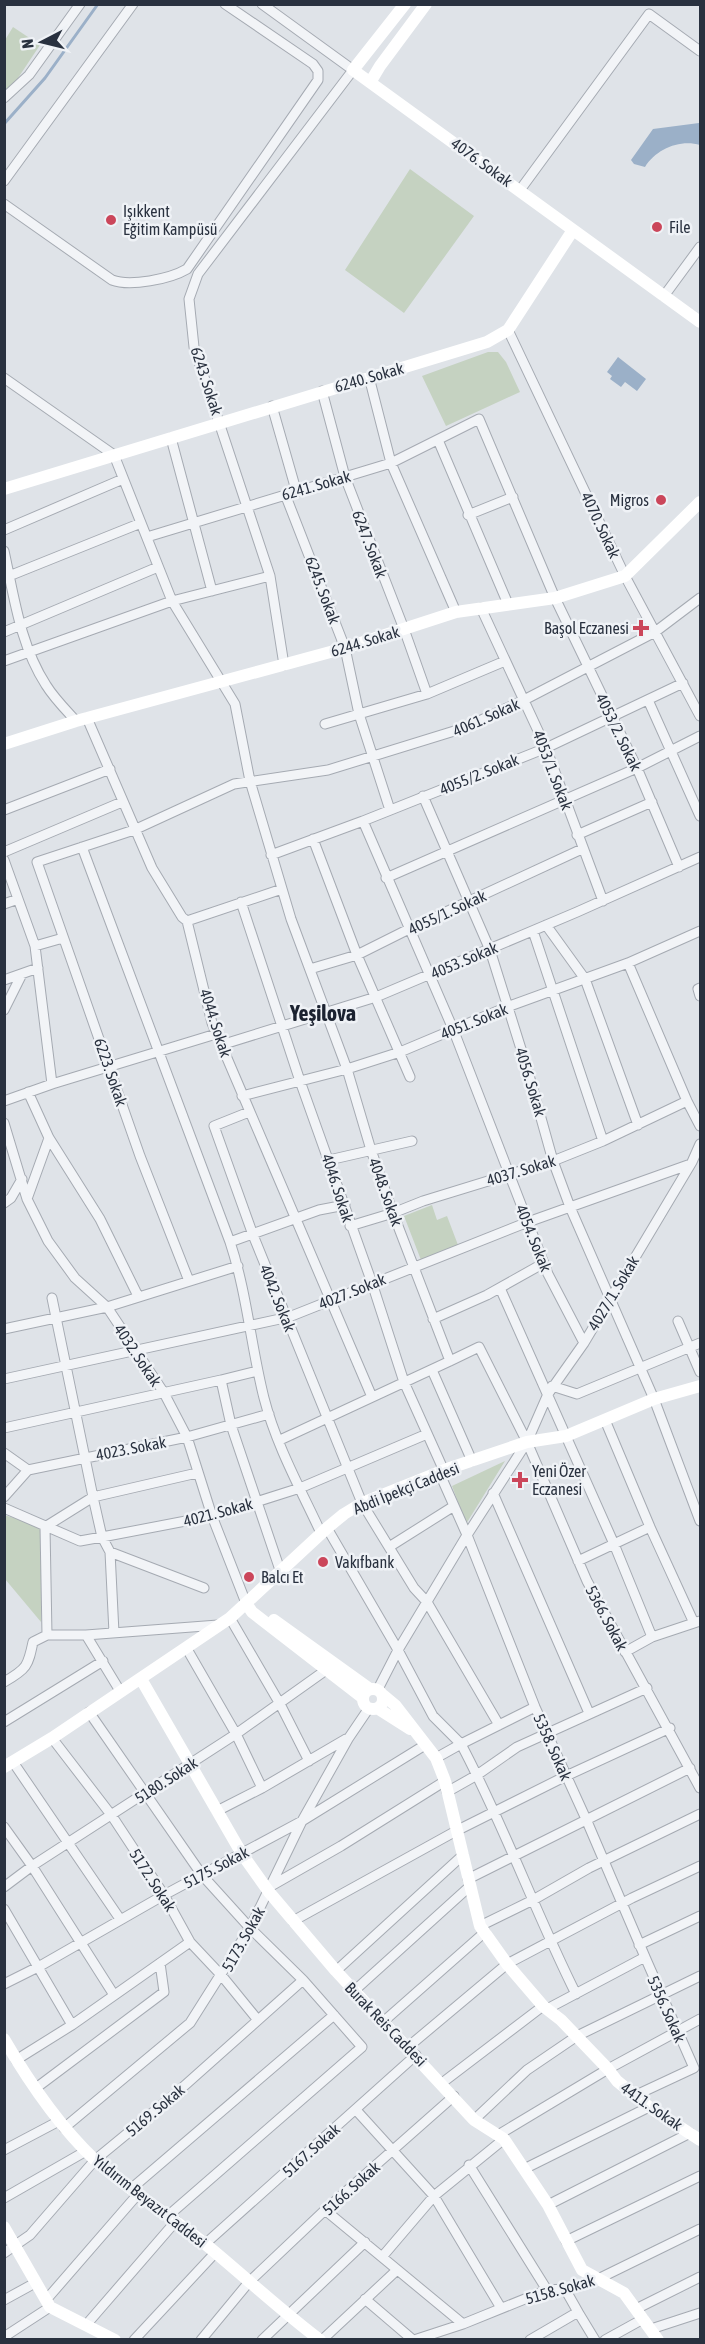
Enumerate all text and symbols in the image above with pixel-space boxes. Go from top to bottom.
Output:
north arrow [12,12,72,72]
text: N [18,38,37,50]
street label: 4076. Sokak [448,134,516,190]
place label: Işıkkent Eğitim Kampüsü [123,202,218,239]
marker: Işıkkent Eğitim Kampüsü [104,213,118,227]
place label: File [669,218,690,236]
marker: File [650,220,664,234]
street label: 6243. Sokak [187,345,227,417]
street label: 6240. Sokak [332,359,406,395]
street label: 6241. Sokak [279,467,353,503]
street label: 4070. Sokak [578,489,624,561]
place label: Migros [610,491,649,510]
marker: Migros [654,493,668,507]
street label: 6247. Sokak [349,508,391,580]
street label: 6245. Sokak [302,554,344,626]
place label: Başol Eczanesi [544,619,629,638]
marker: Başol Eczanesi [634,621,648,635]
street label: 6244. Sokak [328,622,402,660]
street label: 4053/2. Sokak [593,690,645,774]
street label: 4061. Sokak [450,694,522,740]
street label: 4053/1. Sokak [530,728,576,812]
street label: 4055/2. Sokak [437,750,521,798]
street label: 4055/1. Sokak [405,886,489,938]
street label: 4053. Sokak [428,938,500,982]
street label: 4044. Sokak [196,987,236,1059]
street label: 4051. Sokak [438,999,510,1043]
district label: Yeşilova [289,1000,356,1026]
street label: 6223. Sokak [91,1036,131,1108]
street label: 4056. Sokak [512,1045,550,1119]
street label: 4037. Sokak [484,1151,558,1189]
street label: 4046. Sokak [318,1152,358,1224]
street label: 4048. Sokak [365,1156,407,1228]
street label: 4054. Sokak [512,1202,556,1274]
street label: 4027/1. Sokak [584,1252,642,1334]
street label: 4042. Sokak [256,1262,300,1334]
street label: 4027. Sokak [316,1269,388,1313]
street label: 4032. Sokak [111,1321,165,1389]
street label: 4023. Sokak [94,1432,168,1464]
street label: Abdi İpekçi Caddesi [350,1459,462,1518]
place label: Yeni Özer Eczanesi [532,1462,586,1498]
marker: Yeni Özer Eczanesi [513,1473,527,1487]
street label: 4021. Sokak [181,1494,255,1530]
place label: Vakıfbank [335,1553,394,1571]
marker: Vakıfbank [316,1555,330,1569]
place label: Balcı Et [261,1568,304,1586]
marker: Balcı Et [242,1570,256,1584]
street label: 5366. Sokak [582,1582,632,1654]
street label: 5358. Sokak [530,1711,576,1783]
street label: 5180. Sokak [131,1753,201,1807]
street label: 5175. Sokak [180,1842,252,1892]
street label: 5172. Sokak [126,1845,180,1915]
street label: 5173. Sokak [218,1904,268,1974]
street label: 5356. Sokak [644,1973,690,2045]
street label: Burak Reis Caddesi [341,1978,431,2070]
street label: 4411. Sokak [618,2078,686,2134]
street label: 5169. Sokak [122,2080,188,2140]
street label: 5167. Sokak [279,2120,343,2180]
street label: Yıldırım Beyazıt Caddesi [89,2151,210,2252]
street label: 5166. Sokak [319,2158,383,2218]
street label: 5158. Sokak [523,2271,597,2307]

